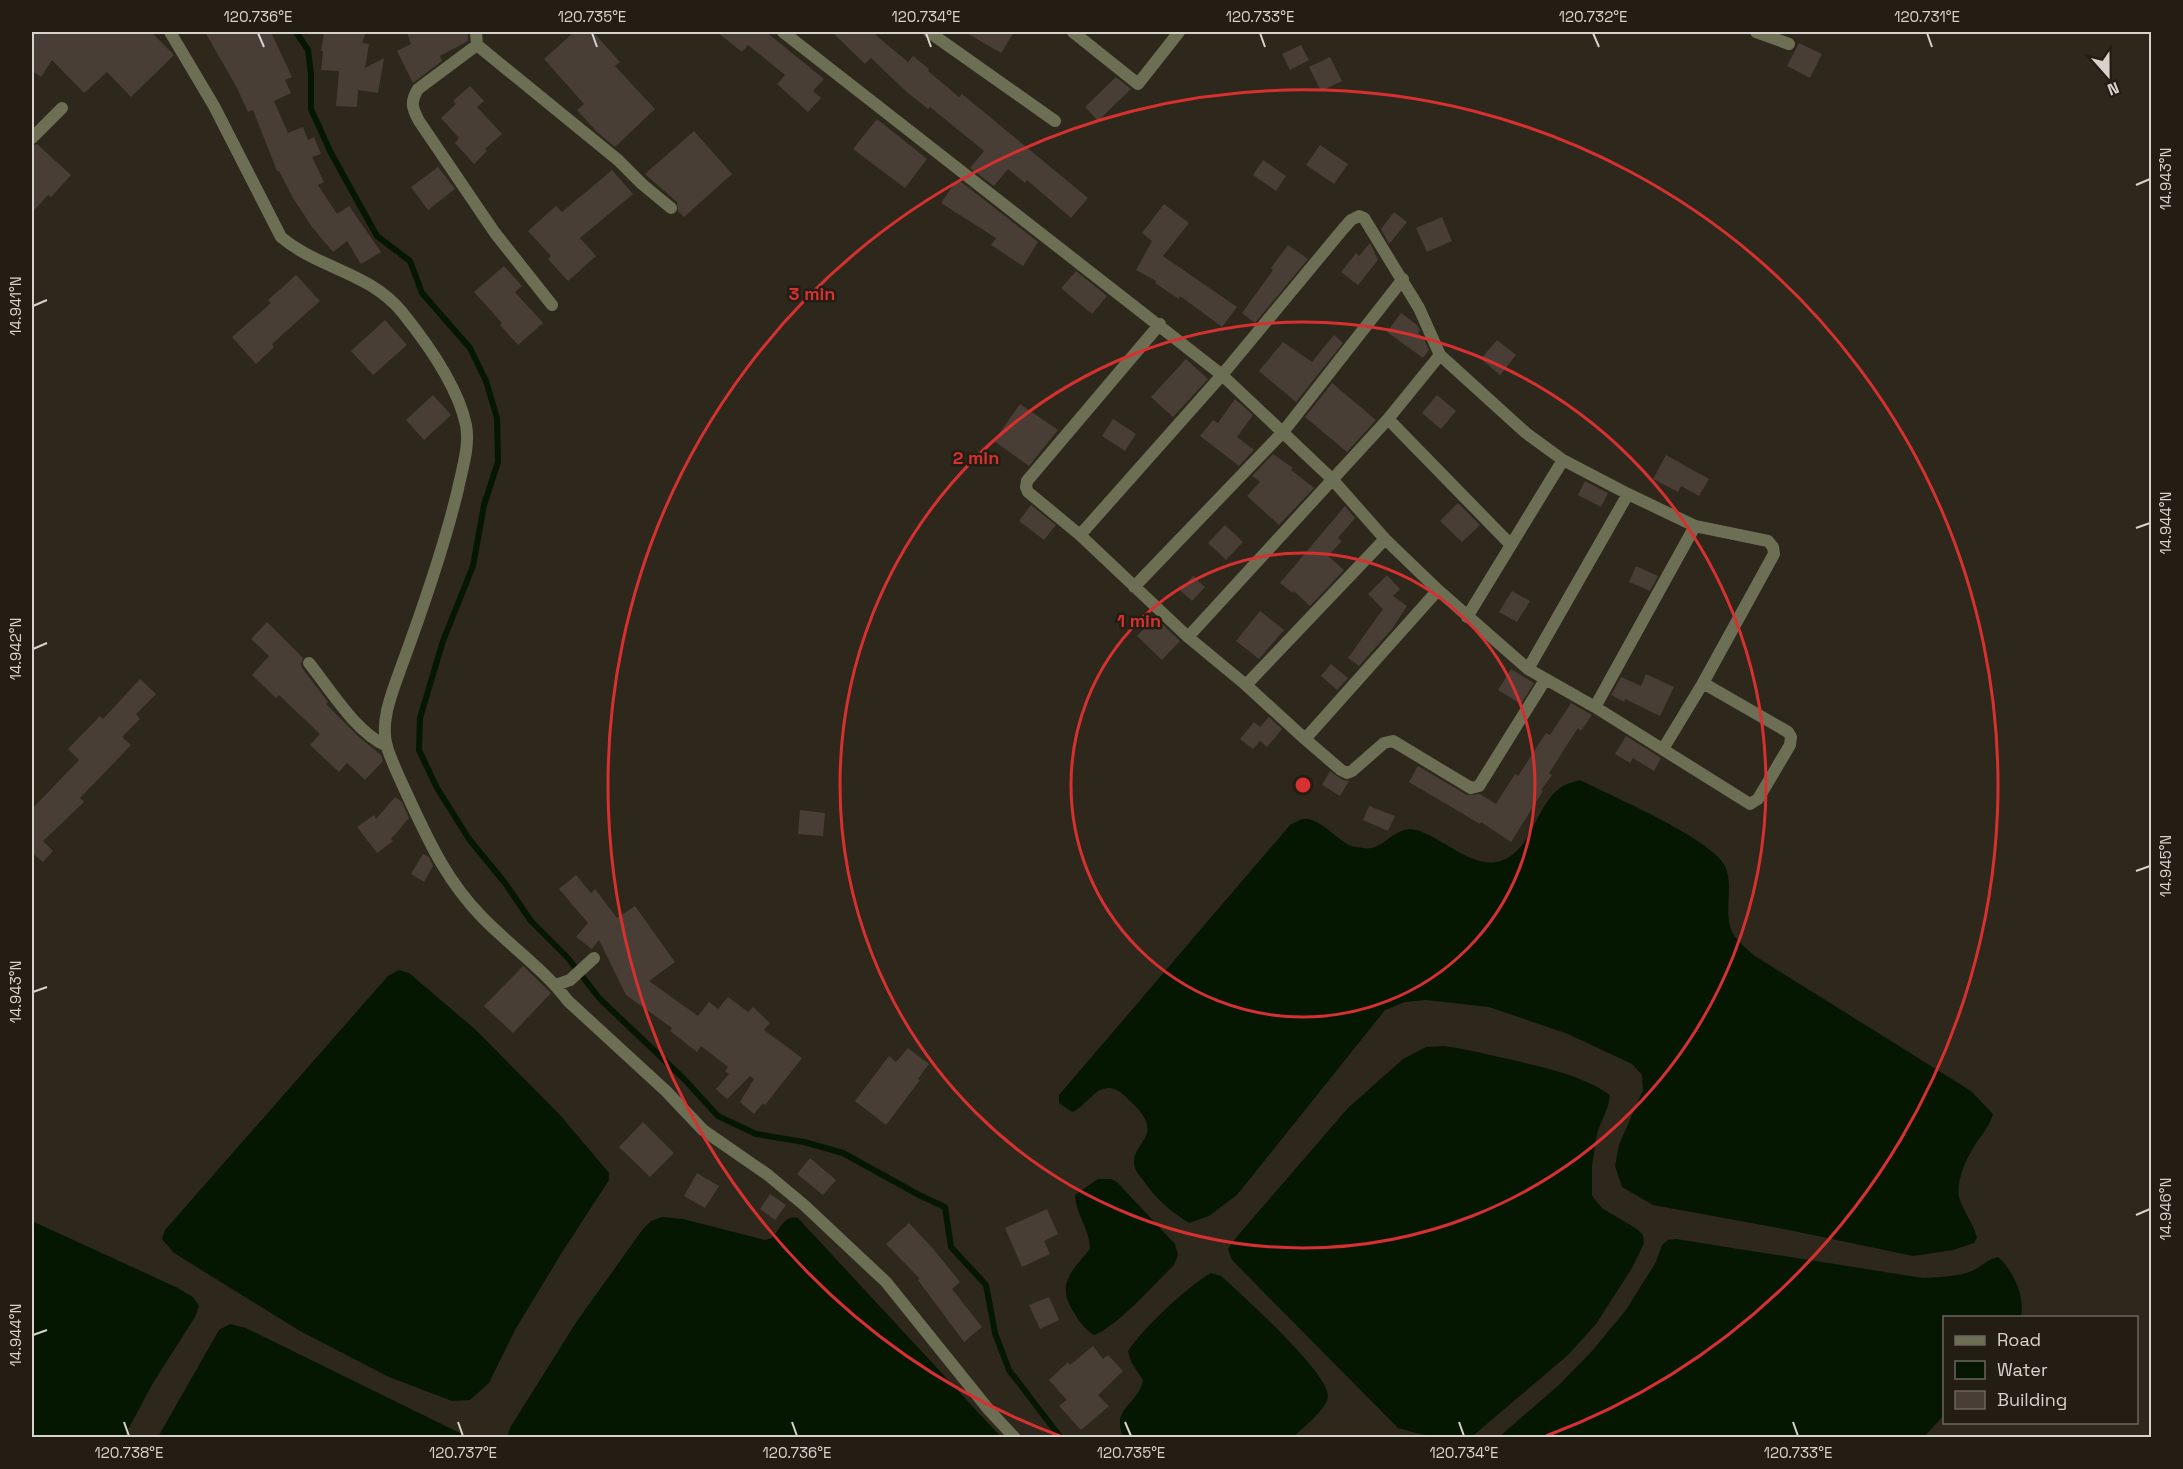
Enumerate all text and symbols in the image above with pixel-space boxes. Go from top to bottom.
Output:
text: 120.736°E [224,7,292,26]
text: 120.735°E [558,7,626,26]
text: 120.734°E [891,7,961,26]
text: 120.733°E [1226,7,1294,26]
text: 120.732°E [1559,7,1627,26]
text: 120.731°E [1894,7,1960,26]
north arrow [2078,45,2138,105]
text: N [2104,77,2122,100]
text: 14.943°N [2156,148,2175,210]
text: 14.941°N [6,276,25,336]
text: 3 min [789,282,835,305]
text: 2 min [953,446,999,469]
text: 14.944°N [2156,491,2175,555]
text: 1 min [1117,609,1161,632]
text: 14.942°N [6,618,25,680]
centre of rings [1293,775,1313,795]
text: 14.945°N [2156,835,2175,897]
text: 14.943°N [6,961,25,1023]
text: 14.946°N [2156,1178,2175,1240]
text: 14.944°N [6,1303,25,1367]
legend [1943,1316,2138,1424]
text: Road [1997,1328,2041,1351]
text: Water [1997,1358,2048,1381]
text: Building [1997,1388,2067,1411]
text: 120.738°E [95,1443,164,1462]
text: 120.737°E [429,1443,497,1462]
text: 120.736°E [763,1443,831,1462]
text: 120.735°E [1097,1443,1165,1462]
text: 120.734°E [1429,1443,1499,1462]
text: 120.733°E [1764,1443,1832,1462]

